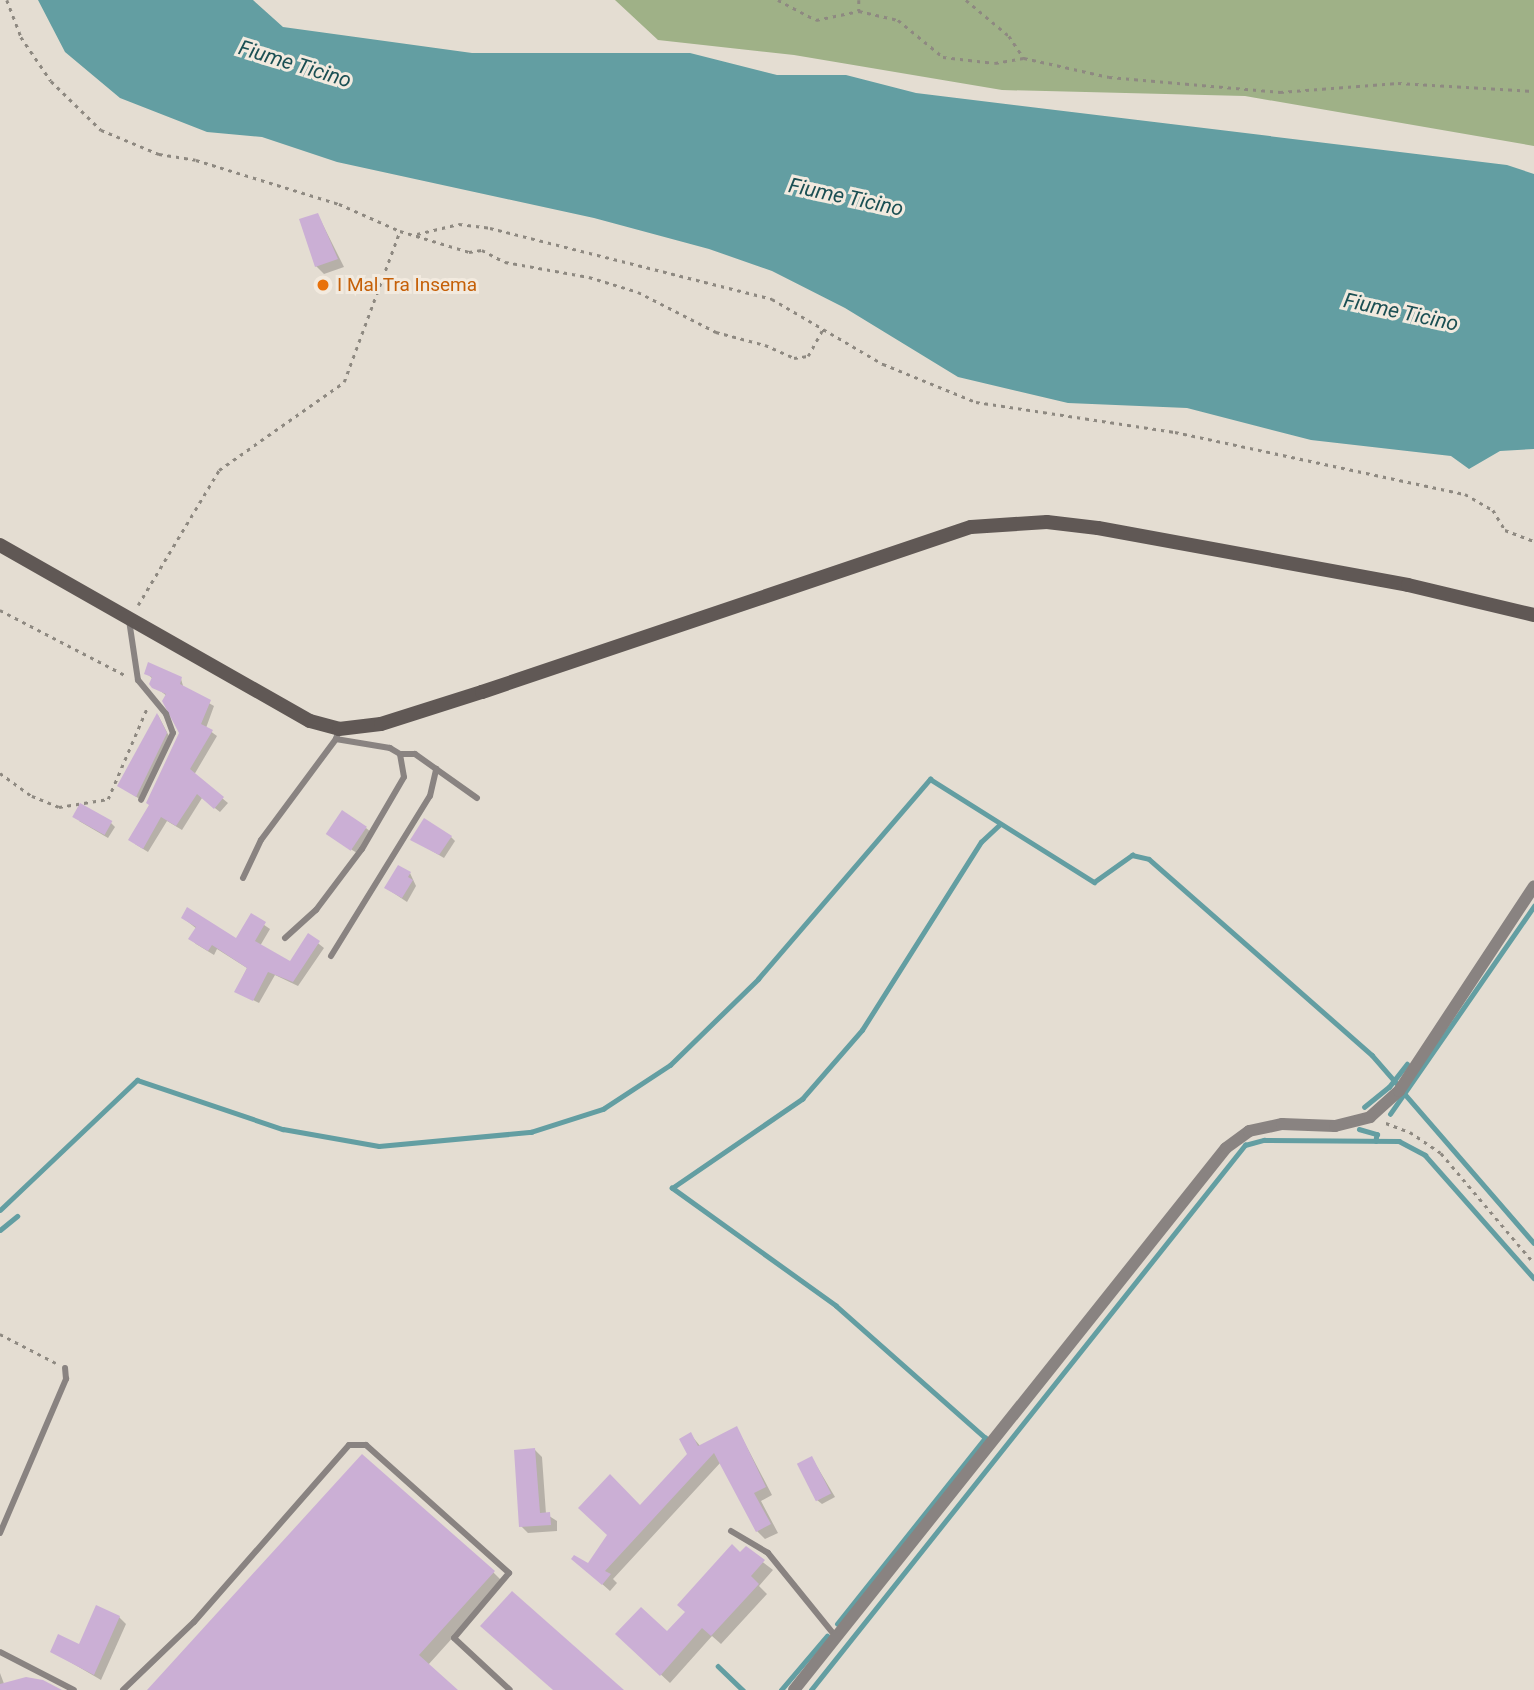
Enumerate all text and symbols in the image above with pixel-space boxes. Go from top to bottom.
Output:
water label: Fiume Ticino [235,35,355,93]
water label: Fiume Ticino [786,173,906,221]
place label: I Mal Tra Insema [337,274,477,296]
marker: I Mal Tra Insema [315,277,331,293]
water label: Fiume Ticino [1341,288,1461,336]

